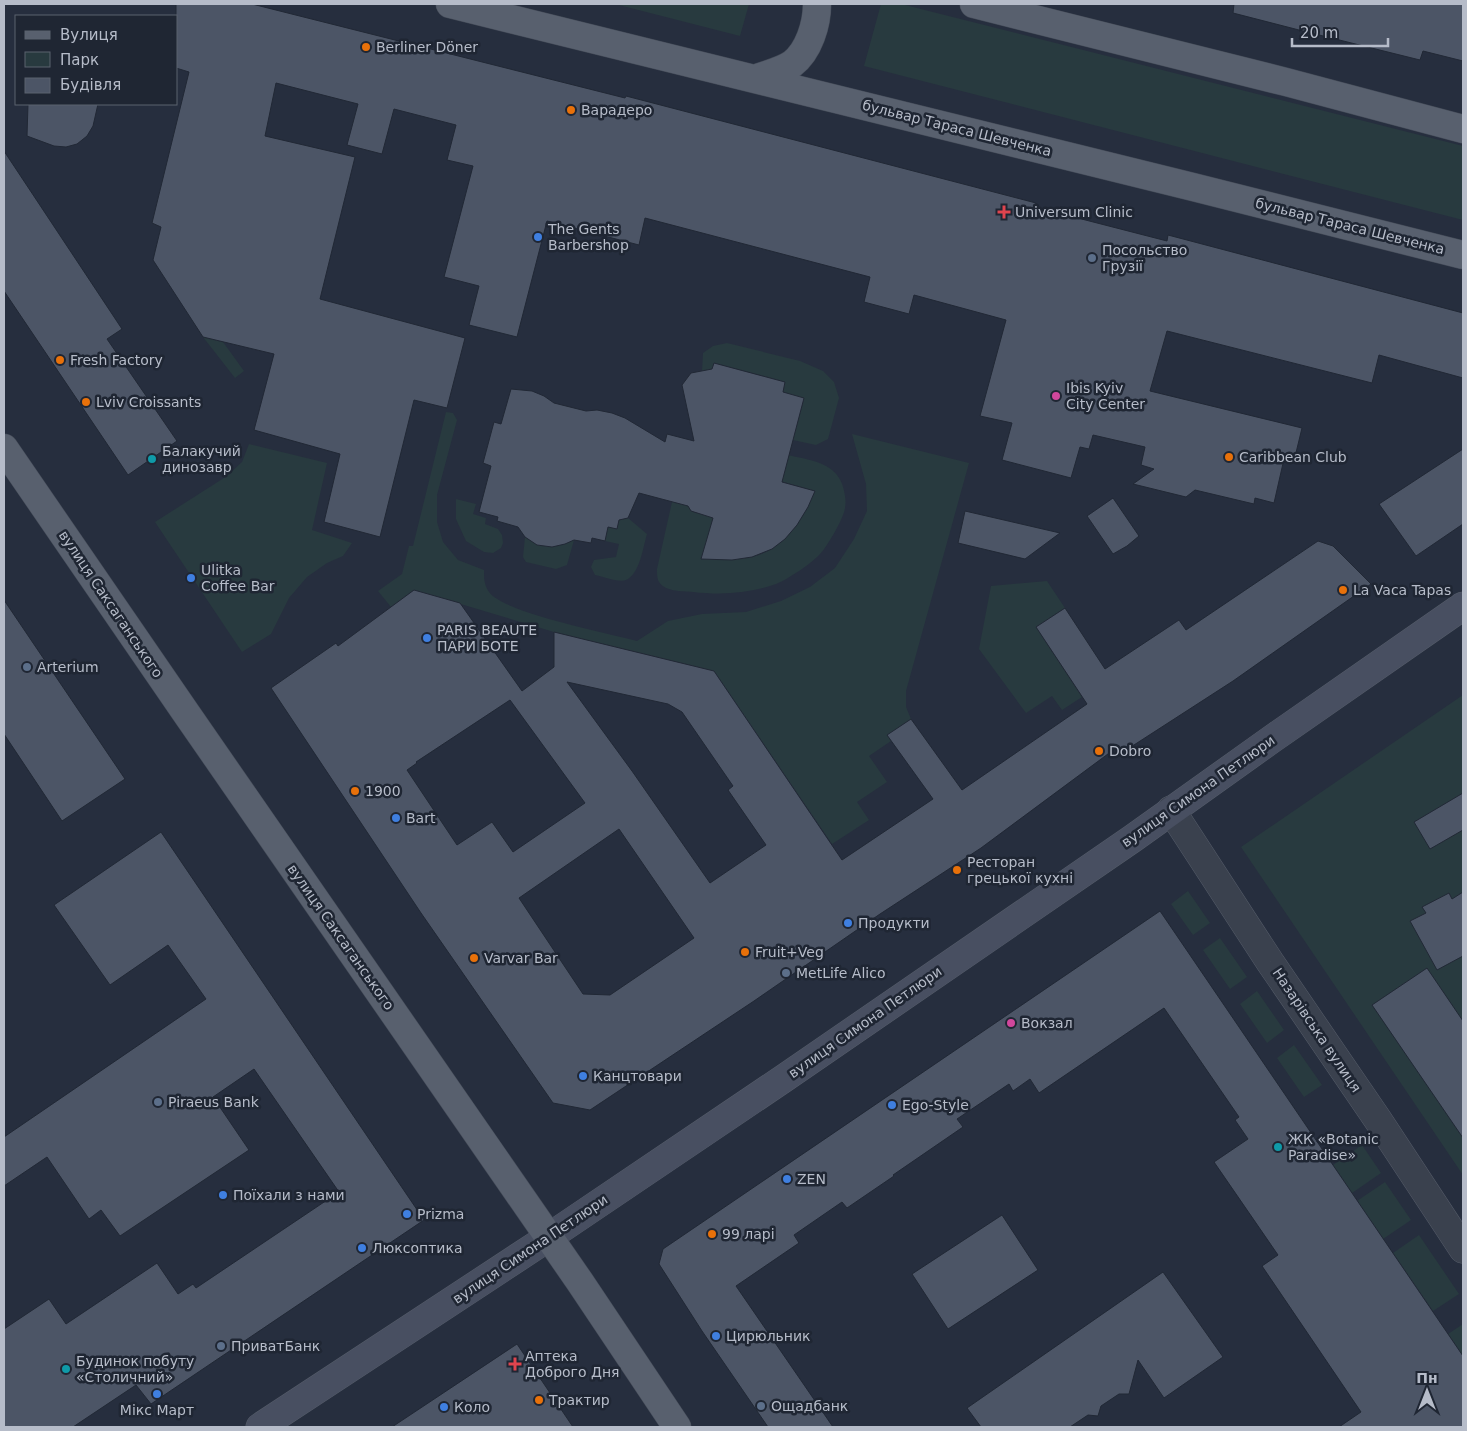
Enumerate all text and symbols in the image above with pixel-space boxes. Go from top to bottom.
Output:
legend [15,15,178,105]
scale bar [1292,15,1388,47]
text: 20 m [1300,24,1338,42]
text: Вулиця [60,26,118,44]
place label: Berliner Döner [376,39,478,55]
marker: Berliner Döner [360,41,372,53]
text: Парк [60,51,99,69]
text: Будівля [60,76,121,94]
street label: бульвар Тараса Шевченка [861,97,1053,159]
place label: Варадеро [581,102,652,118]
marker: Варадеро [565,104,577,116]
street label: бульвар Тараса Шевченка [1254,195,1446,257]
place label: Universum Clinic [1015,204,1133,220]
marker: Universum Clinic [997,205,1011,219]
place label: The Gents Barbershop [547,221,629,253]
marker: The Gents Barbershop [532,231,544,243]
place label: Посольство Грузії [1102,242,1187,274]
marker: Посольство Грузії [1086,252,1098,264]
place label: Fresh Factory [70,352,163,368]
marker: Fresh Factory [54,354,66,366]
place label: Ibis Kyiv City Center [1066,380,1145,412]
marker: Ibis Kyiv City Center [1050,390,1062,402]
place label: Lviv Croissants [96,394,201,410]
marker: Lviv Croissants [80,396,92,408]
place label: Балакучий динозавр [162,443,241,475]
place label: Caribbean Club [1239,449,1347,465]
marker: Caribbean Club [1223,451,1235,463]
marker: Балакучий динозавр [146,453,158,465]
street label: вулиця Саксаганського [56,527,166,681]
place label: Ulitka Coffee Bar [201,562,275,594]
marker: Ulitka Coffee Bar [185,572,197,584]
place label: La Vaca Tapas [1353,582,1451,598]
marker: La Vaca Tapas [1337,584,1349,596]
place label: PARIS BEAUTE ПАРИ БОТЕ [437,622,537,654]
marker: PARIS BEAUTE ПАРИ БОТЕ [421,632,433,644]
place label: Arterium [37,659,99,675]
marker: Arterium [21,661,33,673]
street label: вулиця Симона Петлюри [1118,732,1278,850]
place label: Dobro [1109,743,1151,759]
marker: Dobro [1093,745,1105,757]
place label: 1900 [365,783,401,799]
marker: 1900 [349,785,361,797]
place label: Bart [406,810,436,826]
marker: Bart [390,812,402,824]
place label: Ресторан грецької кухні [967,854,1073,886]
street label: вулиця Саксаганського [285,861,397,1013]
marker: Ресторан грецької кухні [951,864,963,876]
place label: Продукти [858,915,930,931]
marker: Продукти [842,917,854,929]
place label: Fruit+Veg [755,944,824,960]
marker: Fruit+Veg [739,946,751,958]
place label: Varvar Bar [484,950,558,966]
marker: Varvar Bar [468,952,480,964]
street label: вулиця Симона Петлюри [785,963,945,1081]
place label: MetLife Alico [796,965,885,981]
street label: Назарівська вулиця [1270,965,1364,1095]
marker: MetLife Alico [780,967,792,979]
place label: Вокзал [1021,1015,1073,1031]
marker: Вокзал [1005,1017,1017,1029]
place label: Канцтовари [593,1068,682,1084]
marker: Канцтовари [577,1070,589,1082]
place label: Piraeus Bank [168,1094,260,1110]
marker: Piraeus Bank [152,1096,164,1108]
place label: Ego-Style [902,1097,969,1113]
marker: Ego-Style [886,1099,898,1111]
place label: ЖК «Botanic Paradise» [1288,1131,1379,1163]
marker: ЖК «Botanic Paradise» [1272,1141,1284,1153]
place label: ZEN [797,1171,826,1187]
marker: ZEN [781,1173,793,1185]
place label: Поїхали з нами [233,1187,345,1203]
marker: Поїхали з нами [217,1189,229,1201]
street label: вулиця Симона Петлюри [450,1191,610,1307]
place label: Prizma [417,1206,464,1222]
marker: Prizma [401,1208,413,1220]
place label: 99 ларі [722,1226,775,1242]
marker: 99 ларі [706,1228,718,1240]
place label: Люксоптика [372,1240,462,1256]
marker: Люксоптика [356,1242,368,1254]
place label: Цирюльник [726,1328,811,1344]
marker: Цирюльник [710,1330,722,1342]
place label: ПриватБанк [231,1338,320,1354]
marker: ПриватБанк [215,1340,227,1352]
place label: Аптека Доброго Дня [525,1348,619,1380]
place label: Будинок побуту «Столичний» [76,1353,194,1385]
marker: Аптека Доброго Дня [509,1358,521,1370]
marker: Будинок побуту «Столичний» [60,1363,72,1375]
north arrow [1402,1366,1452,1416]
text: Пн [1416,1370,1438,1386]
marker: Мікс Март [151,1388,163,1400]
place label: Трактир [548,1392,610,1408]
marker: Трактир [533,1394,545,1406]
place label: Ощадбанк [771,1398,848,1414]
place label: Коло [454,1399,490,1415]
marker: Ощадбанк [755,1400,767,1412]
marker: Коло [438,1401,450,1413]
place label: Мікс Март [120,1402,194,1418]

